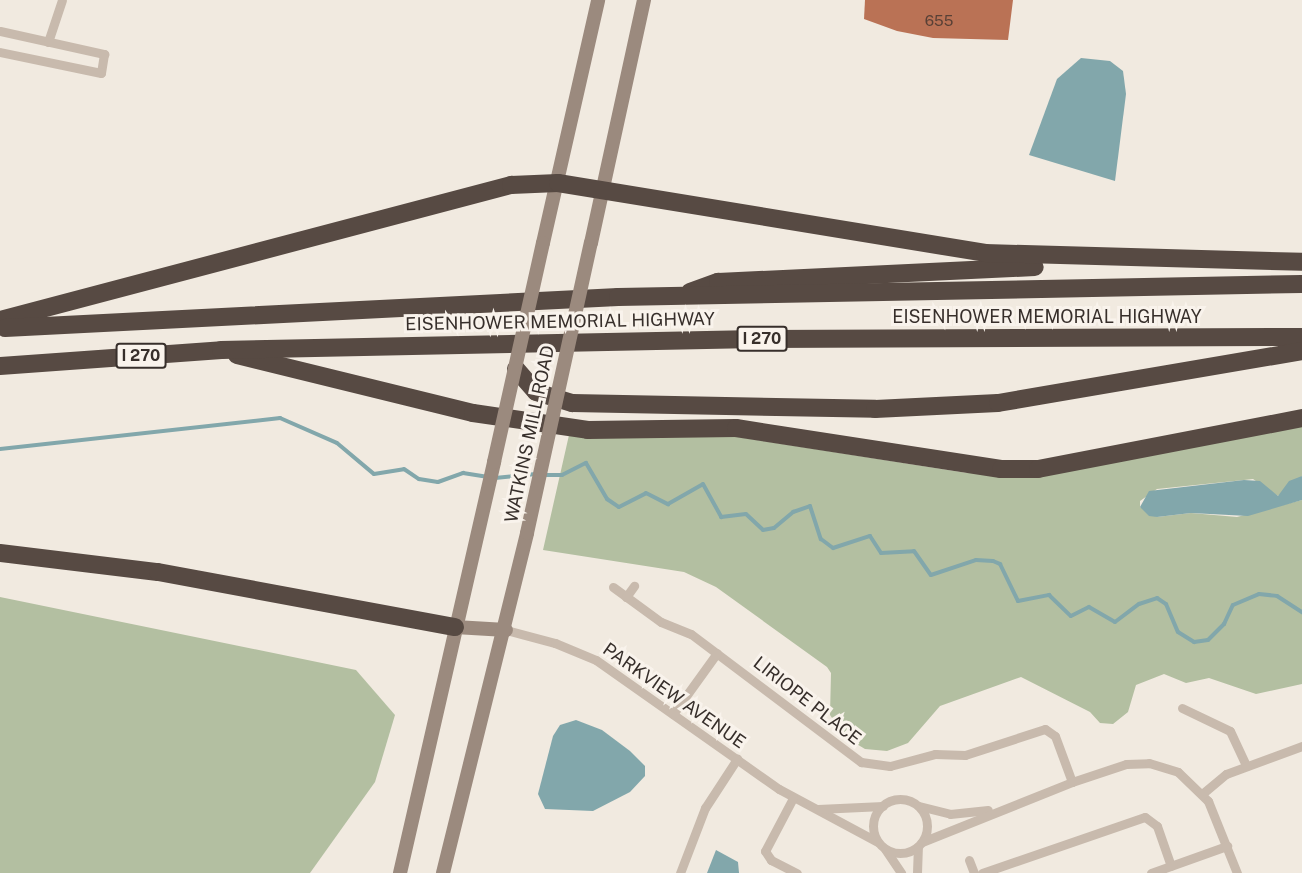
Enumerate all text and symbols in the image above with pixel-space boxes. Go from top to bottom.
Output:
house number: 655 [925,12,953,30]
street label: EISENHOWER MEMORIAL HIGHWAY [892,306,1202,328]
street label: EISENHOWER MEMORIAL HIGHWAY [405,309,715,335]
road number: I 270 [736,326,788,352]
road number: I 270 [116,343,166,369]
street label: WATKINS MILL ROAD [501,344,559,524]
street label: PARKVIEW AVENUE [599,639,749,753]
street label: LIRIOPE PLACE [749,652,865,750]

